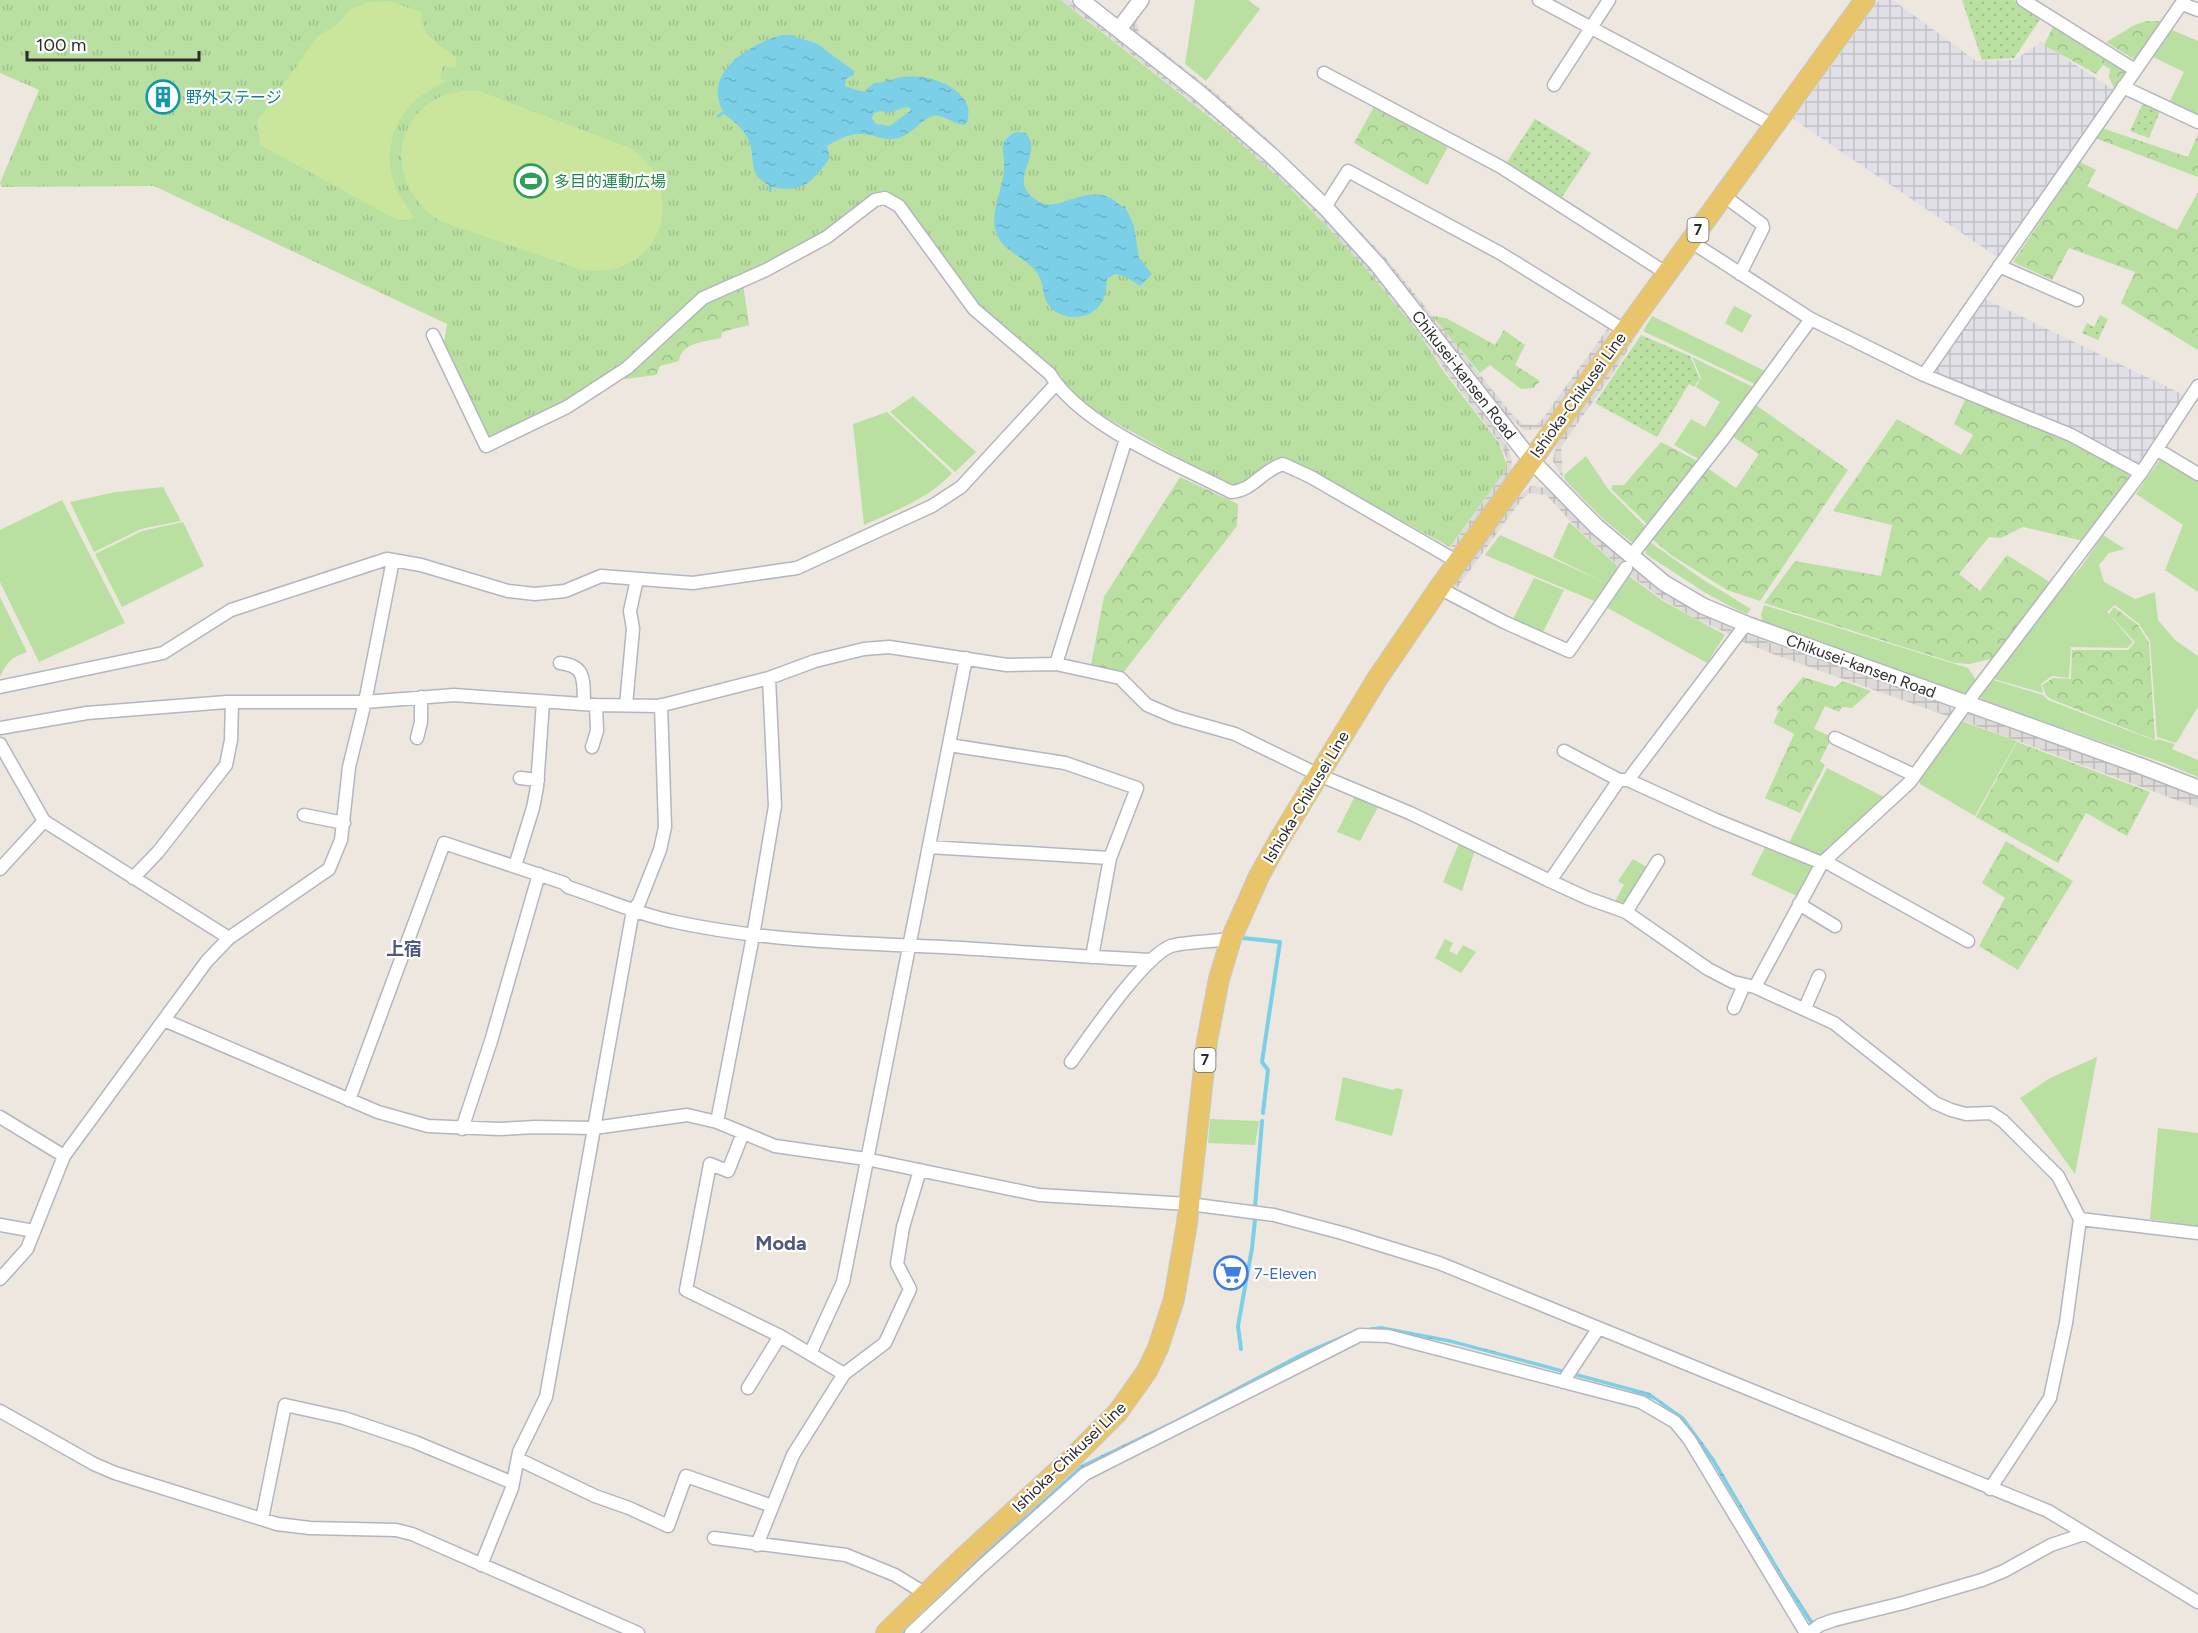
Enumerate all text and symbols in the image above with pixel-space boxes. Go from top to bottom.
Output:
scale bar [27,24,200,62]
text: 100 m [36,34,86,56]
building icon: 野外ステージ [145,79,181,115]
place label: 野外ステージ [186,88,282,107]
sports icon: 多目的運動広場 [513,163,549,199]
place label: 多目的運動広場 [554,172,666,191]
road number: 7 [1688,218,1708,242]
street label: Chikusei-kansen Road [1408,307,1520,443]
street label: Ishioka-Chikusei Line [1526,328,1630,461]
street label: Chikusei-kansen Road [1784,630,1938,702]
street label: Ishioka-Chikusei Line [1259,727,1353,866]
district label: 上宿 [386,938,422,960]
road number: 7 [1194,1048,1216,1072]
district label: Moda [755,1231,807,1255]
supermarket icon: 7-Eleven [1213,1255,1249,1291]
place label: 7-Eleven [1254,1264,1317,1283]
street label: Ishioka-Chikusei Line [1008,1398,1130,1516]

